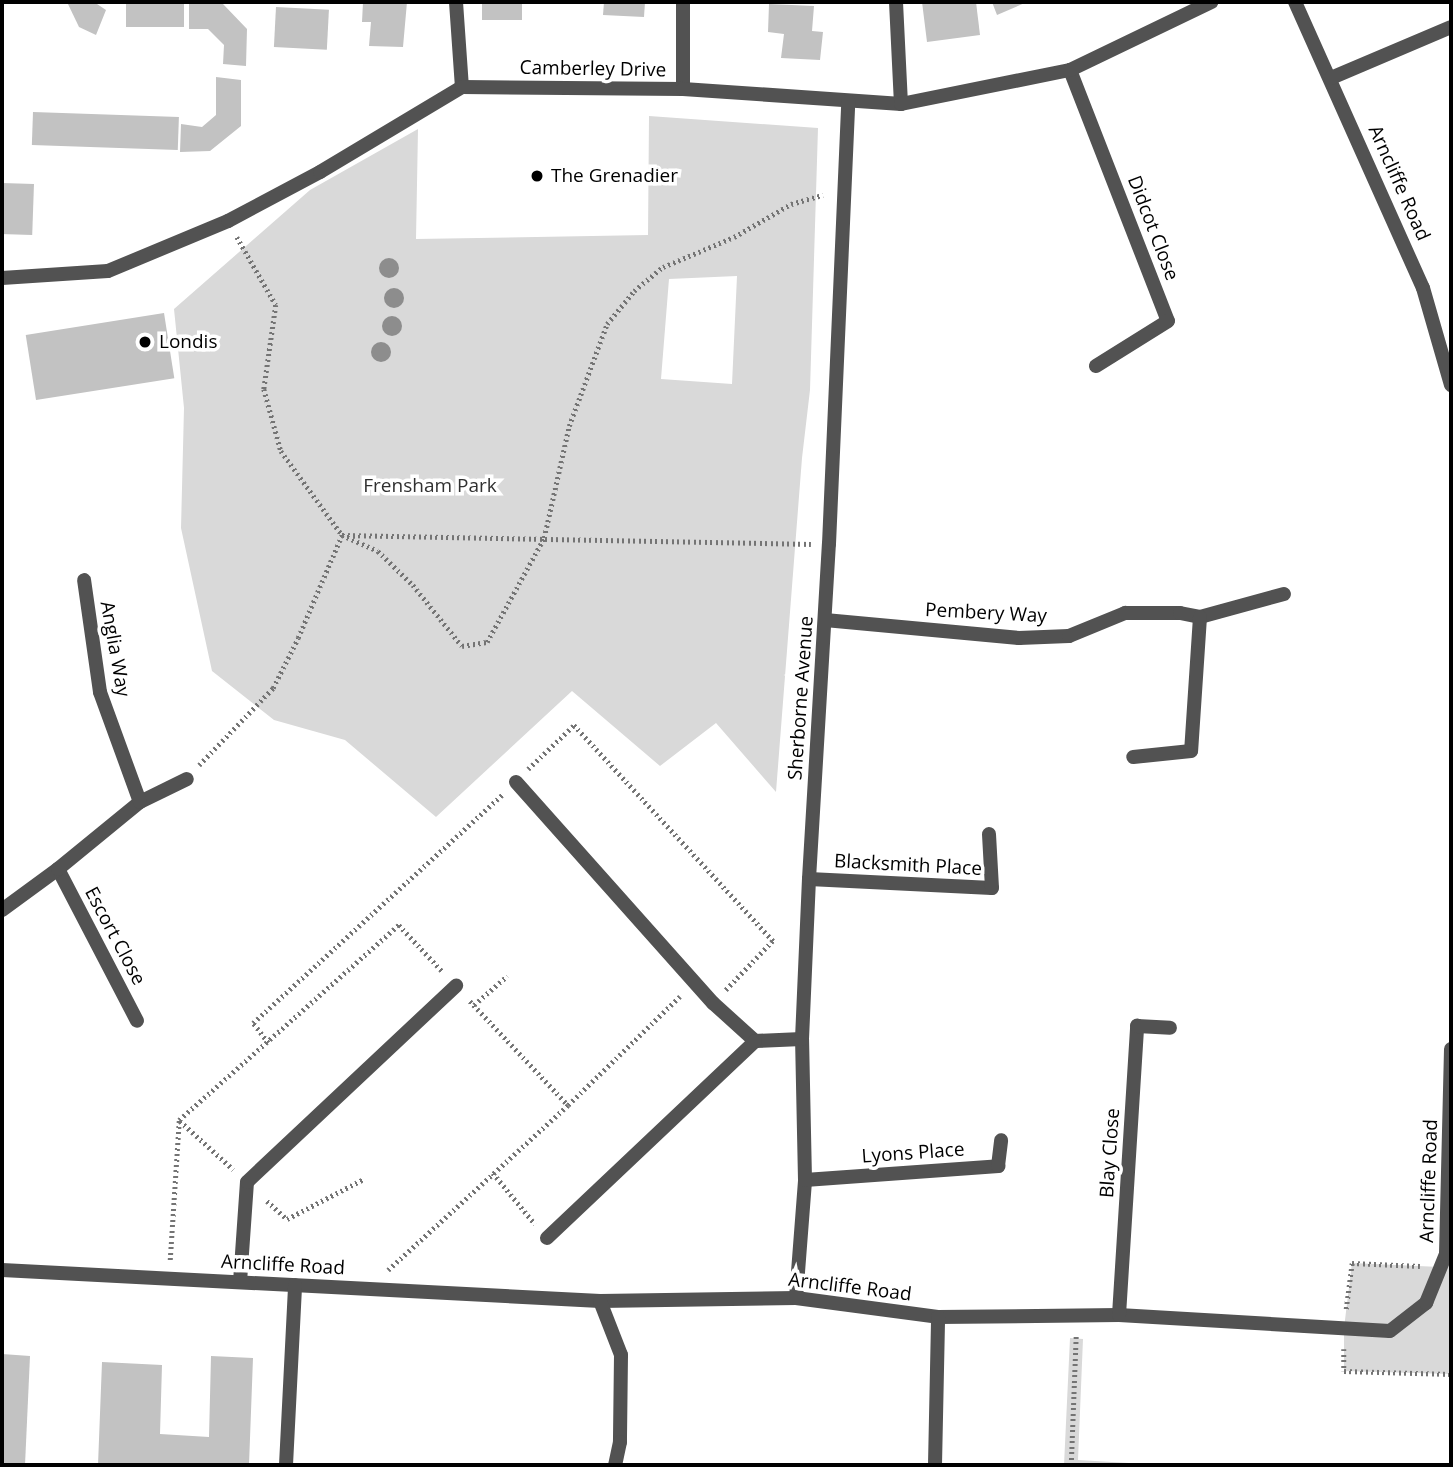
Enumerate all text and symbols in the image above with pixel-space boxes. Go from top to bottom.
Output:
street label: Camberley Drive [520,56,666,82]
street label: Arncliffe Road [1363,122,1435,244]
place label: The Grenadier [551,165,678,187]
marker: The Grenadier [529,168,545,184]
street label: Didcot Close [1123,172,1183,284]
place label: Londis [159,331,217,353]
marker: Londis [137,334,153,350]
park label: Frensham Park [363,475,497,497]
street label: Pembery Way [925,598,1047,628]
street label: Anglia Way [95,599,135,699]
street label: Sherborne Avenue [784,615,818,781]
street label: Blacksmith Place [833,850,983,880]
street label: Escort Close [80,883,150,989]
street label: Blay Close [1095,1107,1125,1199]
street label: Arncliffe Road [1415,1119,1443,1243]
street label: Lyons Place [861,1138,965,1168]
street label: Arncliffe Road [221,1250,345,1280]
street label: Arncliffe Road [787,1268,913,1306]

